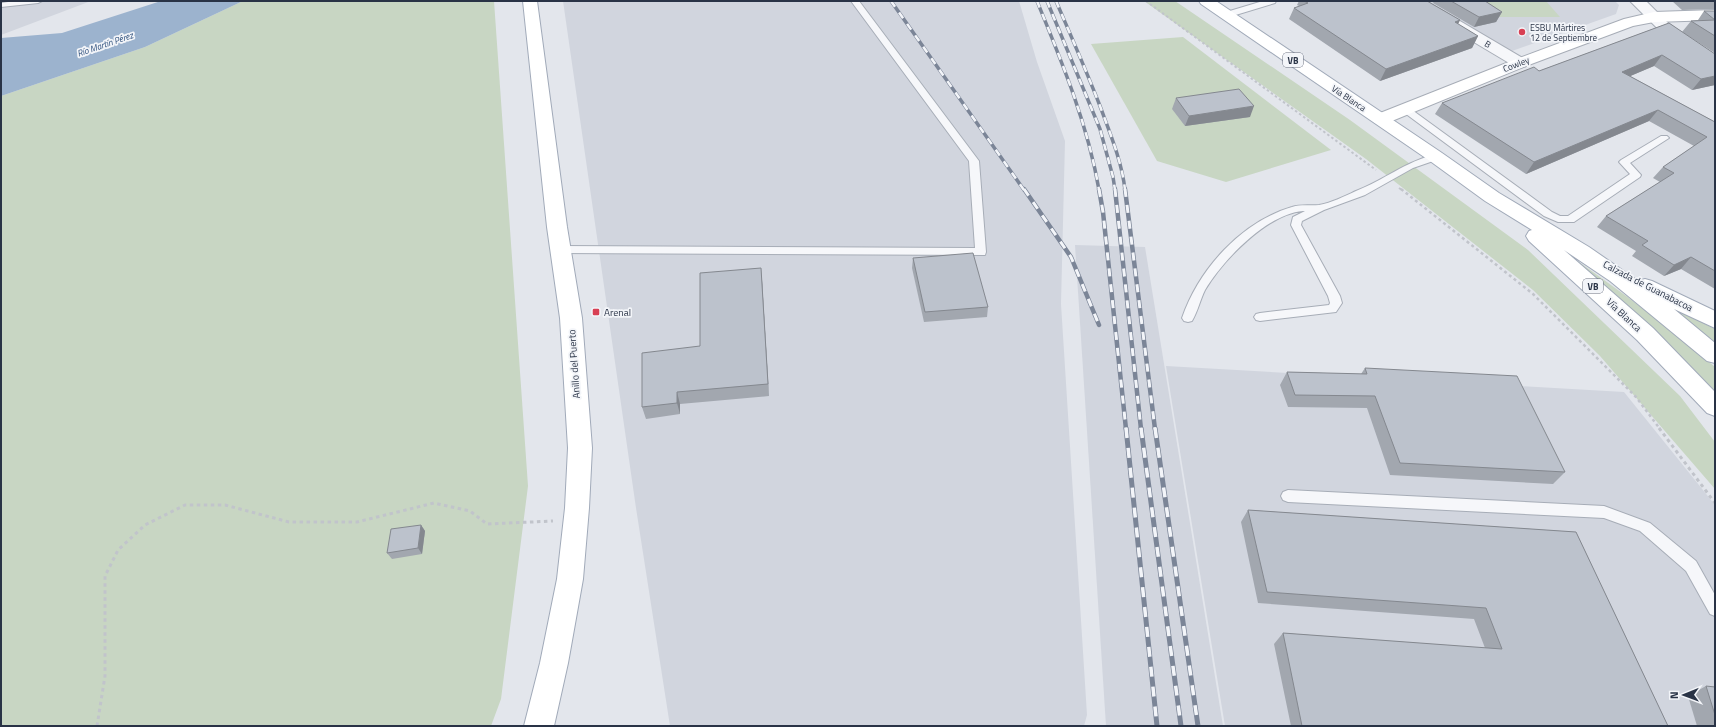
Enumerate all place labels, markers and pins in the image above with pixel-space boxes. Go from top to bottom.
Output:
place label: ESBU Mártires 12 de Septiembre [1530,21,1597,44]
marker: ESBU Mártires 12 de Septiembre [1517,27,1527,37]
place label: Arenal [604,305,631,320]
marker: Arenal [591,307,601,317]

